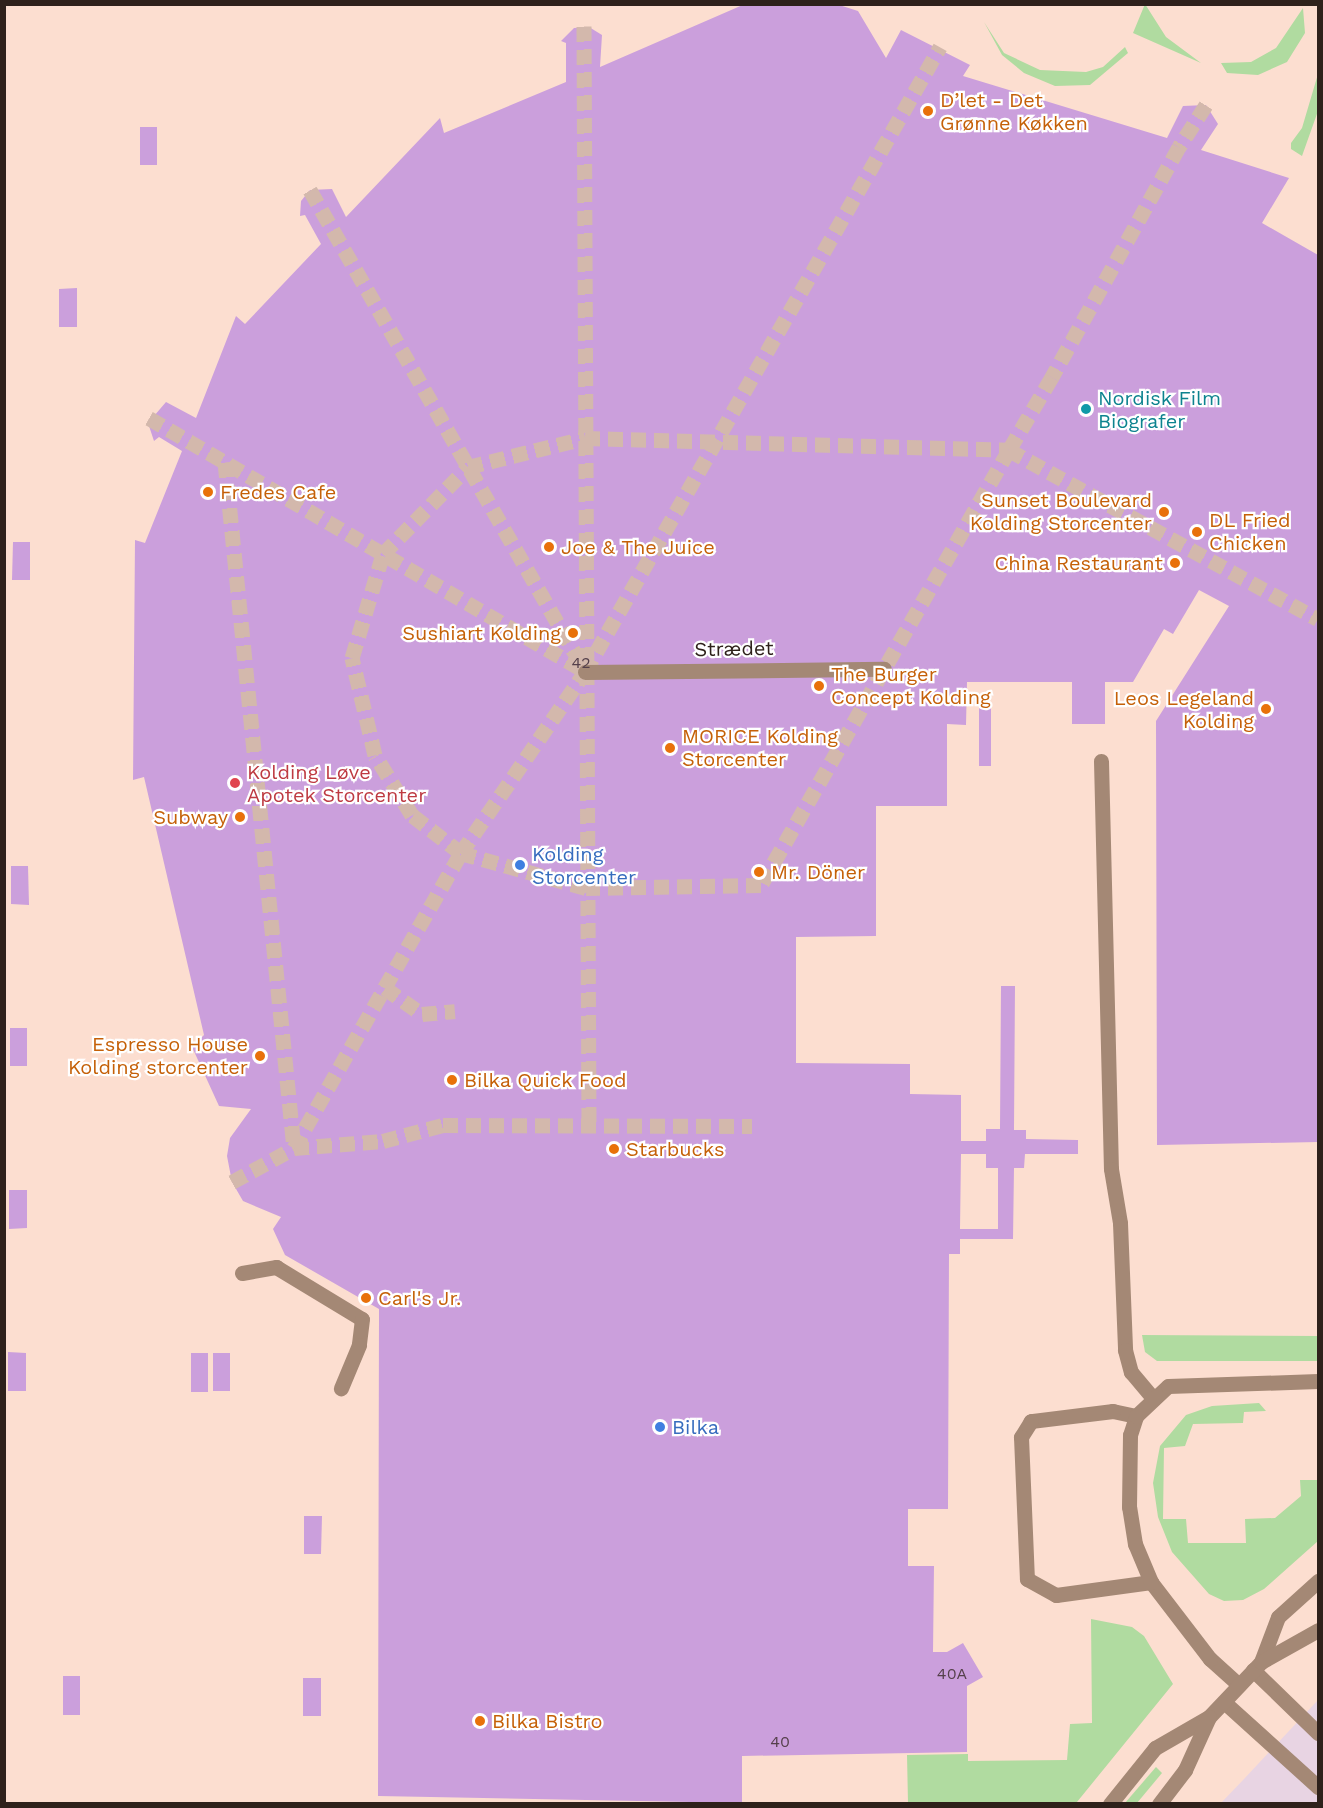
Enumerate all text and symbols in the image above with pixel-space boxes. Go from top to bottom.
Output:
place label: D’let - Det Grønne Køkken [940,88,1088,135]
marker: D’let - Det Grønne Køkken [921,104,935,118]
place label: Nordisk Film Biografer [1098,386,1222,433]
marker: Nordisk Film Biografer [1079,402,1093,416]
place label: Fredes Cafe [220,480,336,504]
marker: Fredes Cafe [201,485,215,499]
place label: Sunset Boulevard Kolding Storcenter [970,488,1152,535]
marker: Sunset Boulevard Kolding Storcenter [1157,505,1171,519]
place label: DL Fried Chicken [1209,508,1291,555]
marker: DL Fried Chicken [1190,525,1204,539]
place label: Joe & The Juice [561,535,716,559]
marker: Joe & The Juice [542,540,556,554]
place label: China Restaurant [994,551,1163,575]
marker: China Restaurant [1168,556,1182,570]
place label: Sushiart Kolding [402,621,561,645]
marker: Sushiart Kolding [566,626,580,640]
street label: Strædet [694,636,774,662]
house number: 42 [571,653,591,673]
place label: The Burger Concept Kolding [831,662,991,709]
marker: The Burger Concept Kolding [812,679,826,693]
place label: Leos Legeland Kolding [1114,686,1254,733]
marker: Leos Legeland Kolding [1259,702,1273,716]
place label: MORICE Kolding Storcenter [682,724,838,771]
marker: MORICE Kolding Storcenter [663,741,677,755]
place label: Kolding Løve Apotek Storcenter [247,760,427,807]
marker: Kolding Løve Apotek Storcenter [228,776,242,790]
place label: Subway [153,805,228,829]
marker: Subway [233,810,247,824]
place label: Kolding Storcenter [532,842,636,889]
marker: Kolding Storcenter [513,858,527,872]
place label: Mr. Döner [771,860,865,884]
marker: Mr. Döner [752,865,766,879]
place label: Espresso House Kolding storcenter [68,1032,248,1079]
marker: Espresso House Kolding storcenter [253,1049,267,1063]
place label: Bilka Quick Food [464,1068,627,1092]
marker: Bilka Quick Food [445,1073,459,1087]
place label: Starbucks [626,1137,724,1161]
marker: Starbucks [607,1142,621,1156]
place label: Carl's Jr. [378,1286,462,1310]
marker: Carl's Jr. [359,1291,373,1305]
place label: Bilka [672,1415,719,1439]
marker: Bilka [653,1420,667,1434]
house number: 40A [937,1664,967,1684]
place label: Bilka Bistro [492,1709,603,1733]
marker: Bilka Bistro [473,1714,487,1728]
house number: 40 [770,1732,790,1752]

